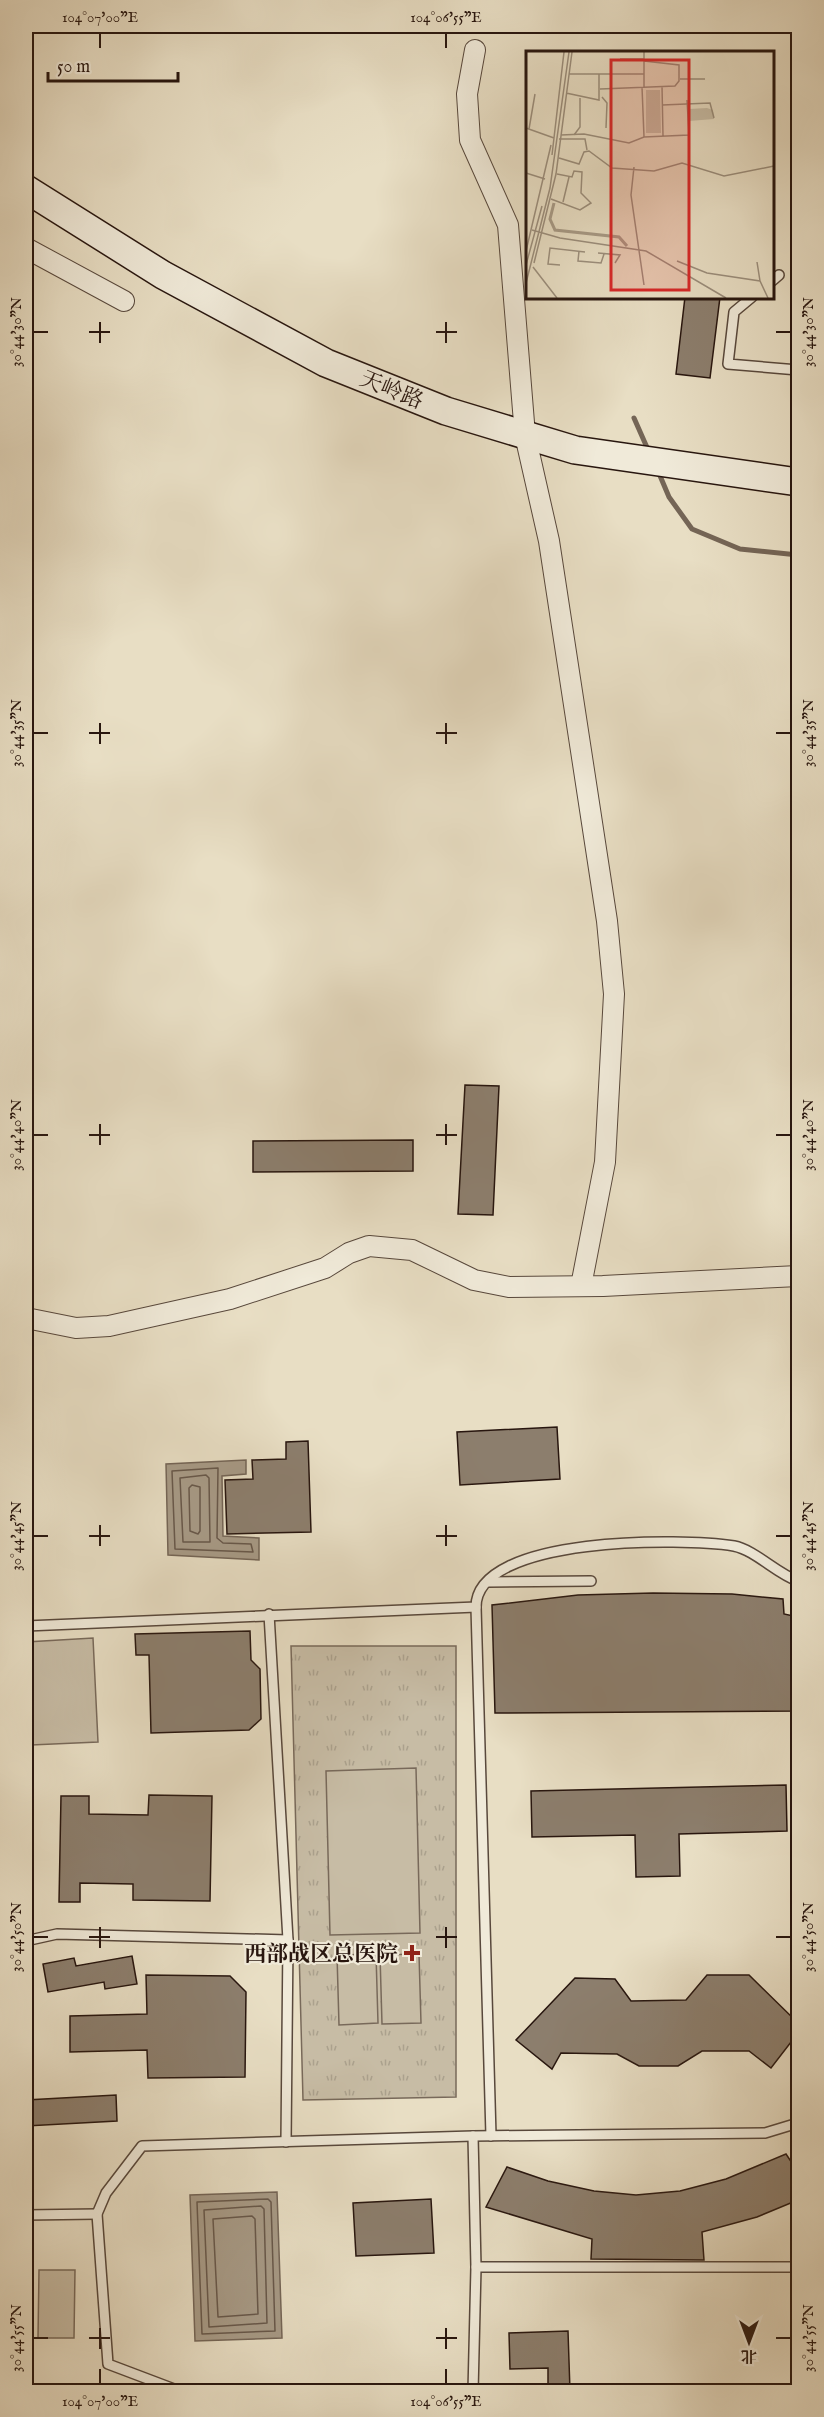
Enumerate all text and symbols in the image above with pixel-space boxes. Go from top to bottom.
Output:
text: 104°07'00"E [62,8,138,27]
text: 104°06'55"E [410,8,482,27]
scale bar [48,45,178,83]
inset map [526,51,773,298]
text: 50 m [57,56,90,79]
text: 30°44'30"N [7,297,26,367]
text: 30°44'30"N [799,297,818,367]
street label: 天岭路 [355,366,427,416]
text: 30°44'35"N [7,699,26,767]
text: 30°44'35"N [799,699,818,767]
text: 30°44'40"N [7,1099,26,1171]
text: 30°44'40"N [799,1099,818,1171]
text: 30°44'45"N [7,1501,26,1571]
text: 30°44'45"N [799,1501,818,1571]
text: 30°44'50"N [7,1902,26,1972]
text: 30°44'50"N [799,1902,818,1972]
place label: 西部战区总医院 [244,1941,398,1969]
marker: 西部战区总医院 [403,1944,421,1962]
text: 30°44'55"N [7,2304,26,2372]
text: 30°44'55"N [799,2304,818,2372]
north arrow [719,2312,779,2372]
text: 北 [741,2345,757,2365]
text: 104°07'00"E [62,2392,138,2411]
text: 104°06'55"E [410,2392,482,2411]

